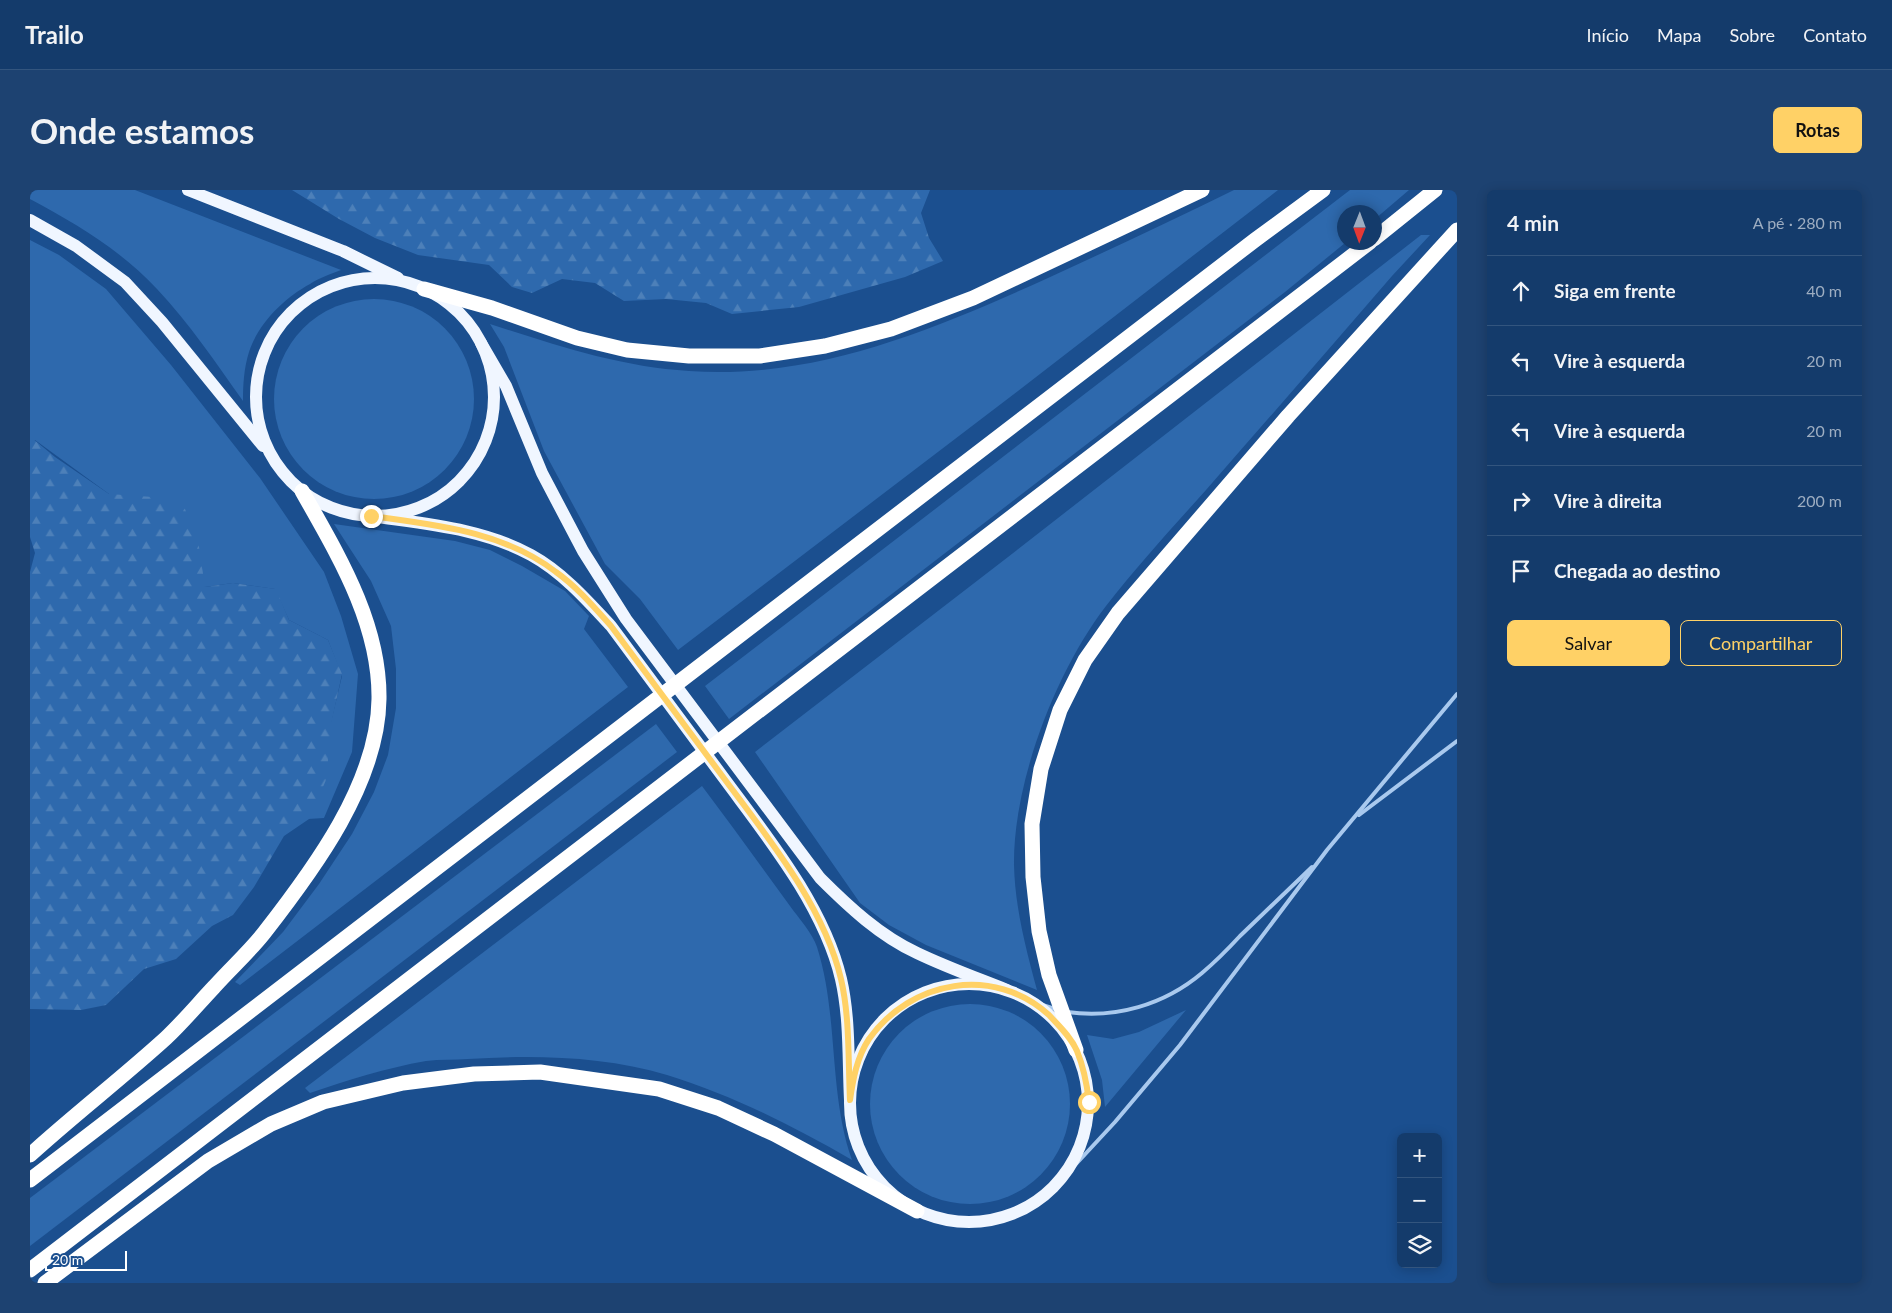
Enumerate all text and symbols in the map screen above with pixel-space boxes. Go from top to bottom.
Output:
text: Trailo [25,20,84,49]
text: Início [1587,24,1629,46]
text: Mapa [1657,24,1701,46]
text: Sobre [1729,24,1775,46]
text: Contato [1803,24,1867,46]
button: Rotas [1773,107,1862,153]
text: Onde estamos [30,109,254,151]
north arrow [1337,205,1382,250]
text: 4 min [1507,210,1559,235]
text: A pé · 280 m [1753,213,1842,232]
icon: ahead [1507,277,1535,305]
text: Siga em frente [1554,279,1676,302]
text: 40 m [1806,281,1842,300]
icon: left [1507,347,1535,375]
text: Vire à esquerda [1554,349,1685,372]
text: 20 m [1806,351,1842,370]
icon: left [1507,417,1535,445]
text: Vire à esquerda [1554,419,1685,442]
text: 20 m [1806,421,1842,440]
icon: right [1507,487,1535,515]
text: Vire à direita [1554,489,1662,512]
text: 200 m [1797,491,1842,510]
route end [360,505,383,528]
icon: arrive [1507,557,1535,585]
text: Chegada ao destino [1554,559,1720,582]
button: Salvar [1507,620,1670,666]
button: Compartilhar [1680,620,1842,666]
route start [1078,1091,1101,1114]
map controls [1397,1133,1442,1268]
button: + [1397,1133,1442,1178]
button: − [1397,1178,1442,1223]
button: layers [1397,1223,1442,1268]
scale bar [45,1248,128,1271]
text: 20 m [52,1251,83,1268]

